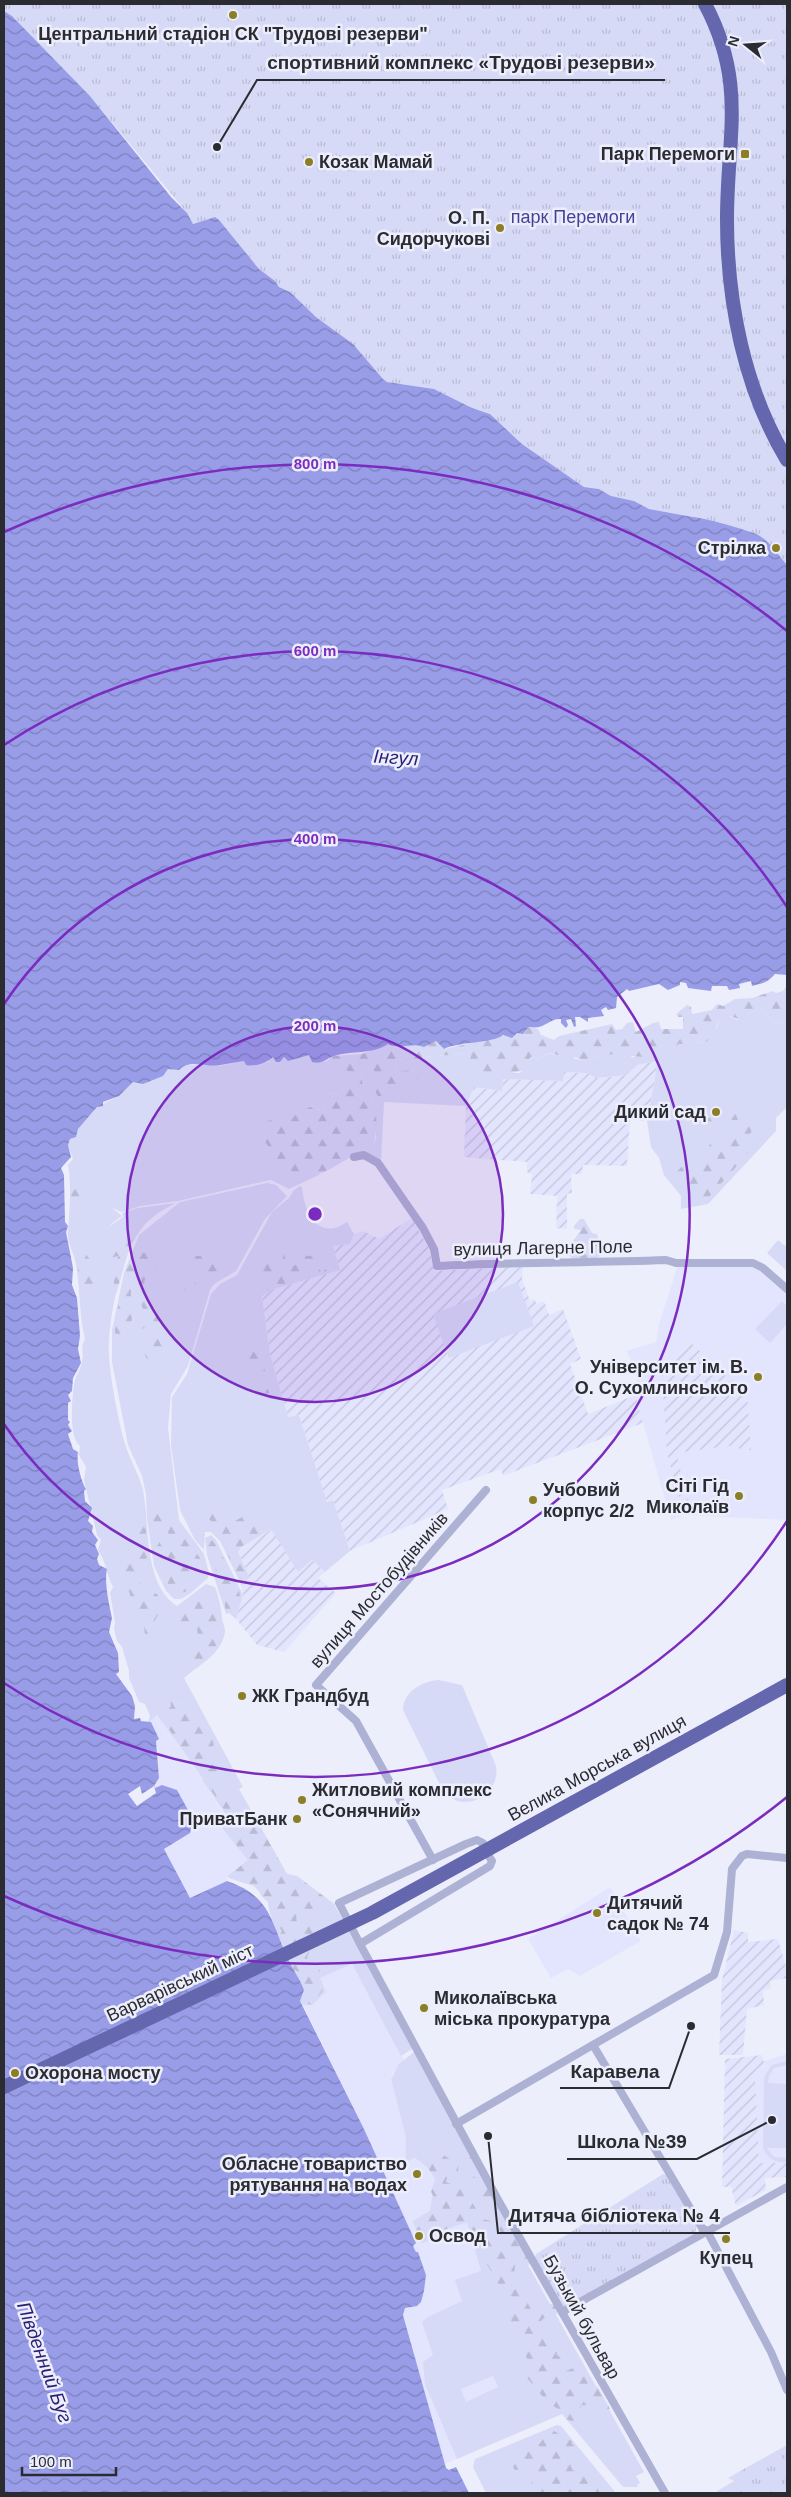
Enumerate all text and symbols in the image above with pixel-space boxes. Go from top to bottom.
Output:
marker: Центральний стадіон СК "Трудові резерви" [227,9,239,21]
north arrow [721,20,771,70]
place label: Центральний стадіон СК "Трудові резерви" [38,24,428,44]
text: N [724,34,743,48]
callout: спортивний комплекс «Трудові резерви» [257,46,665,80]
text: спортивний комплекс «Трудові резерви» [267,52,655,73]
place label: Парк Перемоги [601,144,735,164]
marker: Парк Перемоги [739,148,751,160]
place label: Козак Мамай [319,152,433,172]
marker: Козак Мамай [303,156,315,168]
park label: парк Перемоги [511,207,635,227]
place label: О. П. Сидорчукові [377,208,490,249]
marker: О. П. Сидорчукові [494,222,506,234]
text: 800 m [294,455,336,472]
place label: Стрілка [698,538,767,558]
marker: Стрілка [770,542,782,554]
text: 600 m [294,642,336,659]
water label: Інгул [373,745,419,770]
text: 400 m [294,830,336,847]
text: 200 m [294,1017,336,1034]
place label: Дикий сад [614,1102,707,1122]
marker: Дикий сад [710,1106,722,1118]
centre of rings [306,1205,324,1223]
street label: вулиця Лагерне Поле [453,1236,633,1260]
place label: Університет ім. В. О. Сухомлинського [575,1357,748,1398]
marker: Університет ім. В. О. Сухомлинського [752,1371,764,1383]
place label: Сіті Гід Миколаїв [646,1476,730,1517]
place label: Учбовий корпус 2/2 [543,1480,634,1521]
marker: Сіті Гід Миколаїв [733,1490,745,1502]
marker: Учбовий корпус 2/2 [527,1494,539,1506]
street label: вулиця Мостобудівників [306,1508,452,1672]
place label: ЖК Грандбуд [251,1686,370,1706]
marker: ЖК Грандбуд [236,1690,248,1702]
street label: Велика Морська вулиця [504,1711,690,1825]
place label: Житловий комплекс «Сонячний» [311,1780,492,1821]
marker: Житловий комплекс «Сонячний» [296,1794,308,1806]
place label: ПриватБанк [180,1809,288,1829]
marker: ПриватБанк [291,1813,303,1825]
place label: Дитячий садок № 74 [607,1893,709,1934]
marker: Дитячий садок № 74 [591,1907,603,1919]
street label: Варварівський міст [103,1940,257,2026]
place label: Миколаївська міська прокуратура [434,1988,611,2029]
marker: Миколаївська міська прокуратура [418,2002,430,2014]
callout: Каравела [560,2054,669,2088]
text: Каравела [570,2061,660,2082]
place label: Охорона мосту [25,2063,161,2083]
marker: Охорона мосту [9,2067,21,2079]
callout: Школа №39 [567,2125,697,2159]
text: Школа №39 [577,2131,687,2152]
place label: Обласне товариство рятування на водах [222,2154,407,2195]
marker: Обласне товариство рятування на водах [411,2168,423,2180]
callout: Дитяча бібліотека № 4 [498,2199,730,2233]
text: Дитяча бібліотека № 4 [508,2205,720,2226]
place label: Освод [429,2226,487,2246]
marker: Освод [413,2230,425,2242]
marker: Купец [720,2233,732,2245]
place label: Купец [700,2248,752,2268]
street label: Бузький бульвар [540,2251,624,2383]
water label: Південний Буг [13,2299,76,2425]
scale bar [22,2444,116,2476]
text: 100 m [30,2453,72,2470]

